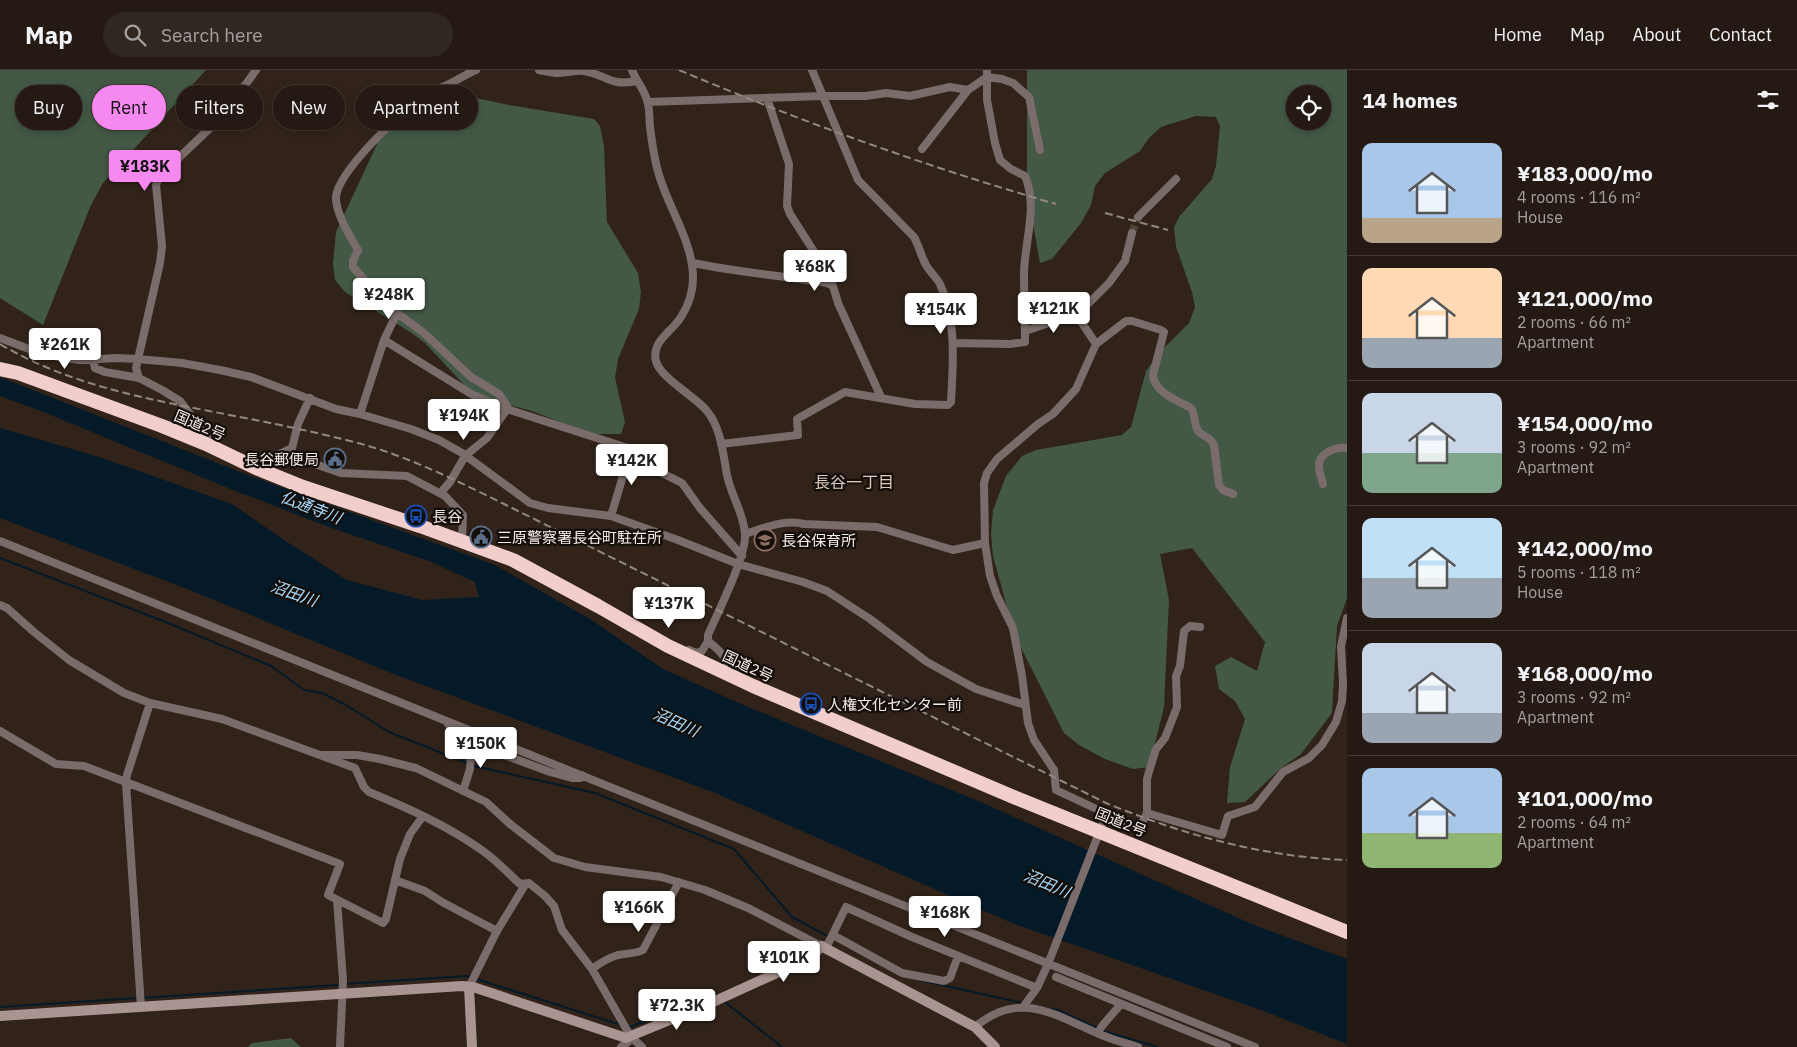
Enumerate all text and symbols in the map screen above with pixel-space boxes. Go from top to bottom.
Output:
search box [103,12,453,57]
text: Map [25,19,73,51]
icon: search [121,21,149,49]
text: Search here [161,23,263,47]
text: Home [1494,23,1542,46]
text: Map [1570,23,1605,46]
text: About [1633,23,1681,46]
text: Contact [1709,23,1772,46]
chip: Buy [15,85,82,130]
chip: Rent [92,85,166,130]
chip: Filters [176,85,263,130]
chip: New [273,85,345,130]
chip: Apartment [355,85,478,130]
map controls [1286,85,1331,130]
button: locate [1286,85,1331,130]
text: 14 homes [1362,86,1458,114]
icon: filters [1754,86,1782,114]
pin: ¥183K [110,150,180,192]
text: ¥183K [120,156,170,176]
text: ¥183,000/mo [1517,159,1653,187]
icon: home [1402,163,1462,223]
text: 4 rooms · 116 m² [1517,187,1641,207]
text: House [1517,207,1563,227]
pin: ¥68K [785,250,845,292]
text: ¥68K [795,256,835,276]
pin: ¥248K [354,278,424,320]
text: ¥248K [364,284,414,304]
text: ¥121,000/mo [1517,284,1653,312]
icon: home [1402,288,1462,348]
pin: ¥154K [906,292,976,335]
pin: ¥121K [1019,292,1089,334]
text: ¥121K [1029,298,1079,318]
text: ¥154K [916,299,966,319]
text: 2 rooms · 66 m² [1517,312,1631,332]
pin: ¥261K [30,328,100,370]
text: Apartment [1517,332,1594,352]
text: ¥261K [40,334,90,354]
pin: ¥194K [429,398,499,441]
text: ¥194K [439,405,489,425]
street label: 国道2号 [171,406,229,444]
text: ¥154,000/mo [1517,409,1653,437]
icon: home [1402,413,1462,473]
text: 3 rooms · 92 m² [1517,437,1631,457]
pin: ¥142K [597,444,667,486]
public building icon: 長谷郵便局 [323,447,347,471]
place label: 長谷郵便局 [244,450,319,469]
text: ¥142K [607,450,657,470]
text: Apartment [1517,457,1594,477]
district label: 長谷一丁目 [814,472,894,492]
water label: 仏通寺川 [278,486,346,529]
bus stop icon: 長谷 [404,504,428,528]
place label: 長谷 [432,507,462,526]
public building icon: 三原警察署長谷町駐在所 [469,525,493,549]
place label: 三原警察署長谷町駐在所 [497,528,662,547]
school or university icon: 長谷保育所 [753,528,777,552]
place label: 長谷保育所 [781,531,856,550]
text: ¥142,000/mo [1517,534,1653,562]
icon: home [1402,538,1462,598]
text: 5 rooms · 118 m² [1517,562,1641,582]
water label: 沼田川 [268,575,322,611]
text: House [1517,582,1563,602]
pin: ¥137K [634,586,704,629]
text: ¥137K [644,593,694,613]
street label: 国道2号 [720,646,776,686]
text: ¥168,000/mo [1517,659,1653,687]
icon: home [1402,663,1462,723]
text: 3 rooms · 92 m² [1517,687,1631,707]
bus stop icon: 人権文化センター前 [799,692,823,716]
place label: 人権文化センター前 [827,695,962,714]
water label: 沼田川 [650,703,704,742]
text: Apartment [1517,707,1594,727]
pin: ¥150K [446,726,516,769]
text: ¥150K [456,733,506,753]
text: ¥101,000/mo [1517,784,1653,812]
icon: home [1402,788,1462,848]
street label: 国道2号 [1092,803,1150,841]
text: 2 rooms · 64 m² [1517,812,1631,832]
text: Apartment [1517,832,1594,852]
water label: 沼田川 [1021,864,1075,902]
pin: ¥166K [604,890,674,933]
pin: ¥168K [910,896,980,938]
text: ¥166K [614,897,664,917]
text: ¥168K [920,902,970,922]
pin: ¥101K [749,940,819,983]
text: ¥101K [759,947,809,967]
pin: ¥72.3K [636,988,718,1031]
text: ¥72.3K [649,995,705,1015]

